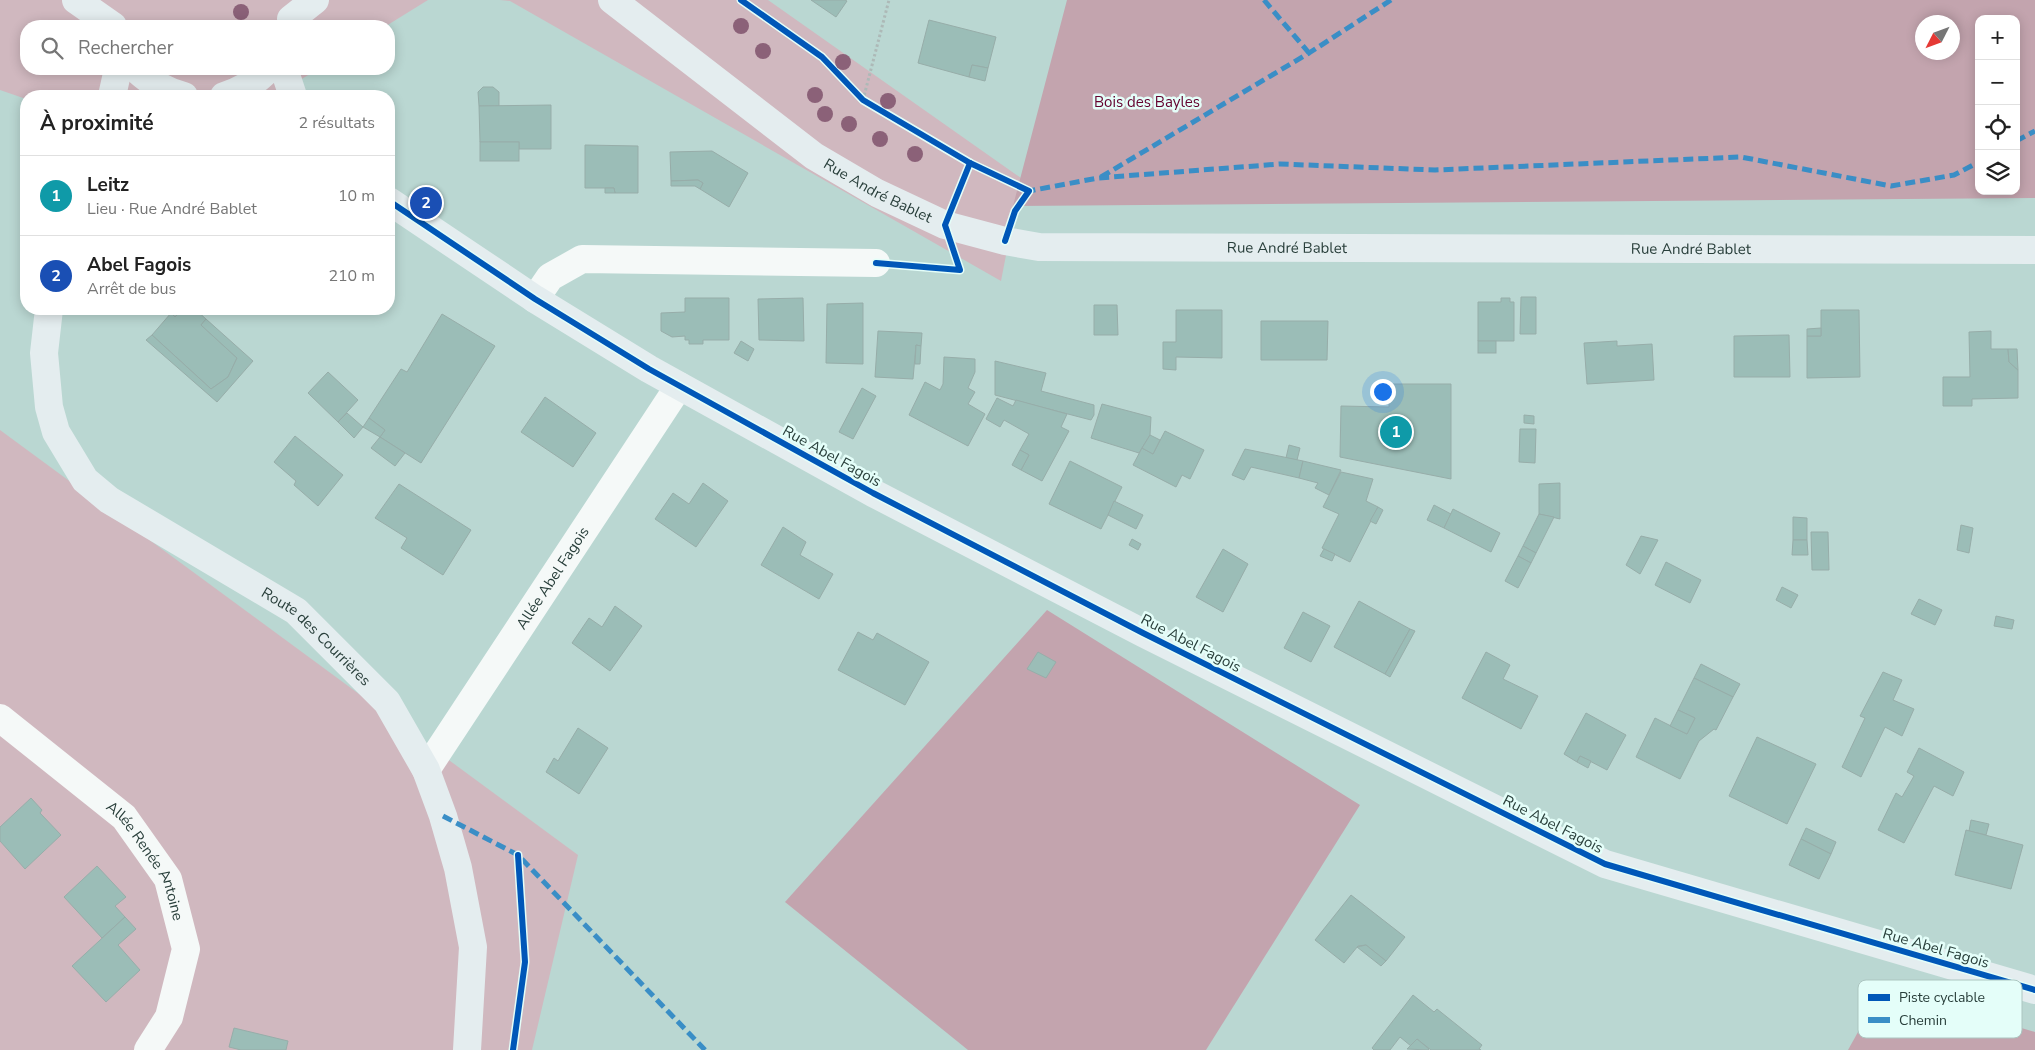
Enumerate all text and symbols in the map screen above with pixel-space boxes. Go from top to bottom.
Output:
north arrow [1915,15,1960,60]
map controls [1975,15,2020,195]
button: + [1975,15,2020,60]
search box [20,20,395,75]
icon: search [38,34,66,62]
text: Rechercher [78,35,173,61]
button: − [1975,60,2020,105]
park label: Bois des Bayles [1094,92,1200,112]
button: locate [1975,105,2020,150]
text: À proximité [40,109,154,137]
text: 2 résultats [299,112,375,134]
button: layers [1975,150,2020,195]
street label: Rue André Bablet [820,154,936,228]
text: Leitz [87,172,129,198]
pin: 2 [410,184,442,222]
text: 1 [51,185,61,207]
text: 10 m [338,185,375,207]
text: Lieu · Rue André Bablet [87,198,257,220]
street label: Rue André Bablet [1227,238,1348,258]
street label: Rue André Bablet [1631,239,1752,259]
text: Abel Fagois [87,252,191,278]
text: 2 [51,265,61,287]
text: 210 m [328,265,375,287]
text: Arrêt de bus [87,278,176,300]
your location [1370,379,1396,405]
pin: 1 [1380,413,1412,451]
street label: Rue Abel Fagois [779,421,885,491]
street label: Allée Abel Fagois [511,523,594,633]
street label: Route des Courrières [258,583,375,690]
street label: Rue Abel Fagois [1137,609,1245,677]
street label: Rue Abel Fagois [1499,790,1607,858]
street label: Allée Renée Antoine [102,797,188,923]
street label: Rue Abel Fagois [1880,923,1992,973]
legend [1858,980,2022,1038]
text: Piste cyclable [1899,988,1985,1007]
text: Chemin [1899,1011,1947,1030]

